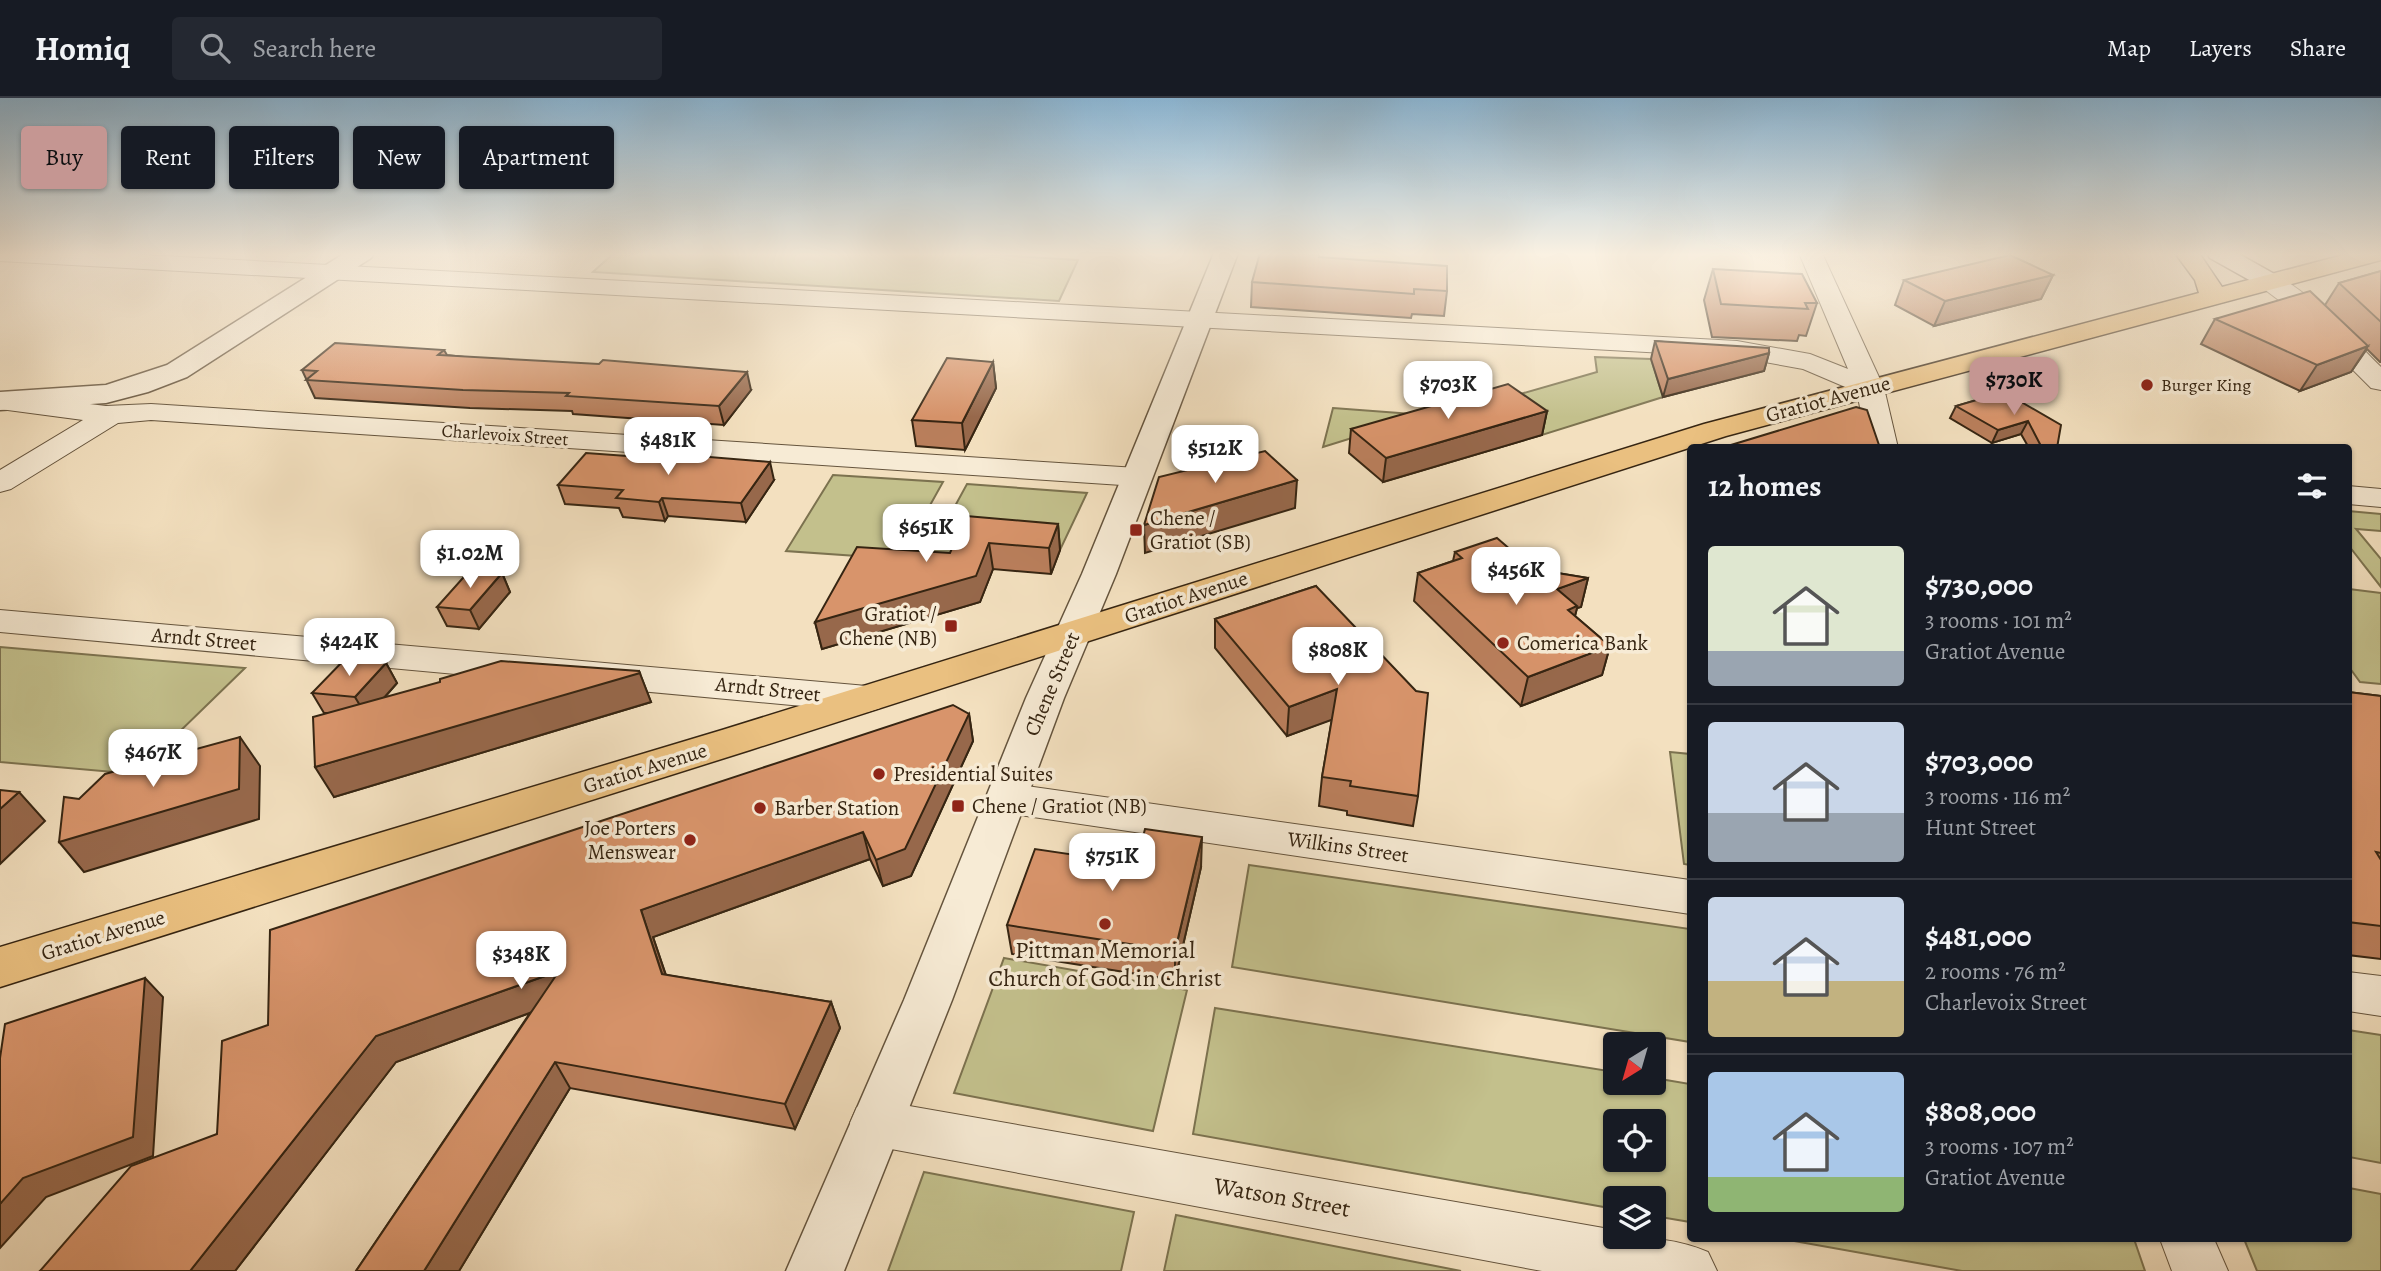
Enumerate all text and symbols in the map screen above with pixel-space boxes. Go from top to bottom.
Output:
search box [172,17,662,80]
text: Homiq [35,26,130,71]
icon: search [196,29,234,67]
text: Search here [252,31,376,66]
text: Map [2107,32,2151,64]
text: Layers [2189,32,2252,64]
text: Share [2290,32,2346,64]
chip: Buy [21,126,107,189]
chip: Rent [121,126,215,189]
chip: Filters [229,126,339,189]
chip: New [353,126,445,189]
chip: Apartment [459,126,614,189]
pin: $730K [1965,358,2063,417]
pin: $703K [1399,362,1497,421]
text: $730K [1985,364,2043,395]
text: $703K [1419,368,1477,399]
street label: Gratiot Avenue [1762,369,1894,429]
place label: Burger King [2161,373,2251,397]
marker: Burger King [2139,377,2155,393]
pin: $481K [619,418,717,477]
street label: Charlevoix Street [441,419,569,451]
text: $481K [640,424,696,455]
pin: $512K [1166,426,1264,485]
text: $512K [1188,432,1243,463]
text: 12 homes [1708,466,1821,506]
icon: filters [2293,467,2331,505]
pin: $651K [877,504,975,564]
place label: Chene / Gratiot (SB) [1150,504,1251,556]
text: $651K [899,511,953,542]
marker: Chene / Gratiot (SB) [1128,522,1144,538]
pin: $1.02M [413,531,527,590]
text: $1.02M [436,537,504,568]
pin: $456K [1467,547,1565,607]
text: $456K [1487,554,1545,585]
street label: Gratiot Avenue [1121,564,1251,630]
text: $730,000 [1925,565,2033,605]
icon: home [1764,574,1848,658]
place label: Gratiot / Chene (NB) [839,600,937,652]
text: 3 rooms · 101 m² [1925,605,2072,636]
pin: $424K [300,618,398,678]
marker: Gratiot / Chene (NB) [943,618,959,634]
street label: Arndt Street [149,620,258,658]
text: $424K [320,625,378,656]
street label: Chene Street [1018,628,1086,740]
pin: $808K [1289,628,1387,687]
place label: Comerica Bank [1517,629,1648,657]
text: $808K [1308,634,1368,665]
marker: Comerica Bank [1495,635,1511,651]
text: Gratiot Avenue [1925,636,2065,667]
street label: Arndt Street [713,669,822,708]
pin: $467K [104,730,202,789]
text: $467K [124,736,182,767]
street label: Gratiot Avenue [580,736,710,800]
text: $703,000 [1925,741,2033,781]
icon: home [1764,750,1848,834]
place label: Presidential Suites [893,760,1053,788]
marker: Presidential Suites [871,766,887,782]
text: 3 rooms · 116 m² [1925,781,2070,812]
place label: Chene / Gratiot (NB) [972,792,1147,820]
place label: Barber Station [774,794,899,822]
marker: Chene / Gratiot (NB) [950,798,966,814]
marker: Barber Station [752,800,768,816]
text: Hunt Street [1925,812,2036,843]
place label: Joe Porters Menswear [584,814,676,866]
street label: Wilkins Street [1285,825,1410,869]
marker: Joe Porters Menswear [682,832,698,848]
pin: $751K [1063,834,1161,893]
text: $751K [1085,840,1139,871]
street label: Gratiot Avenue [38,903,168,967]
marker: Pittman Memorial Church of God in Christ [1097,916,1113,932]
text: $481,000 [1925,916,2032,956]
icon: home [1764,925,1848,1009]
pin: $348K [472,932,570,991]
place label: Pittman Memorial Church of God in Christ [988,934,1222,994]
text: $348K [492,938,550,969]
text: 2 rooms · 76 m² [1925,956,2066,987]
text: Charlevoix Street [1925,987,2087,1018]
north arrow [1603,1032,1666,1096]
map controls [1603,1032,1666,1249]
text: $808,000 [1925,1091,2036,1131]
icon: home [1764,1100,1848,1184]
button: locate [1603,1109,1666,1172]
text: 3 rooms · 107 m² [1925,1131,2074,1162]
text: Gratiot Avenue [1925,1162,2065,1193]
street label: Watson Street [1210,1169,1353,1225]
button: layers [1603,1186,1666,1249]

